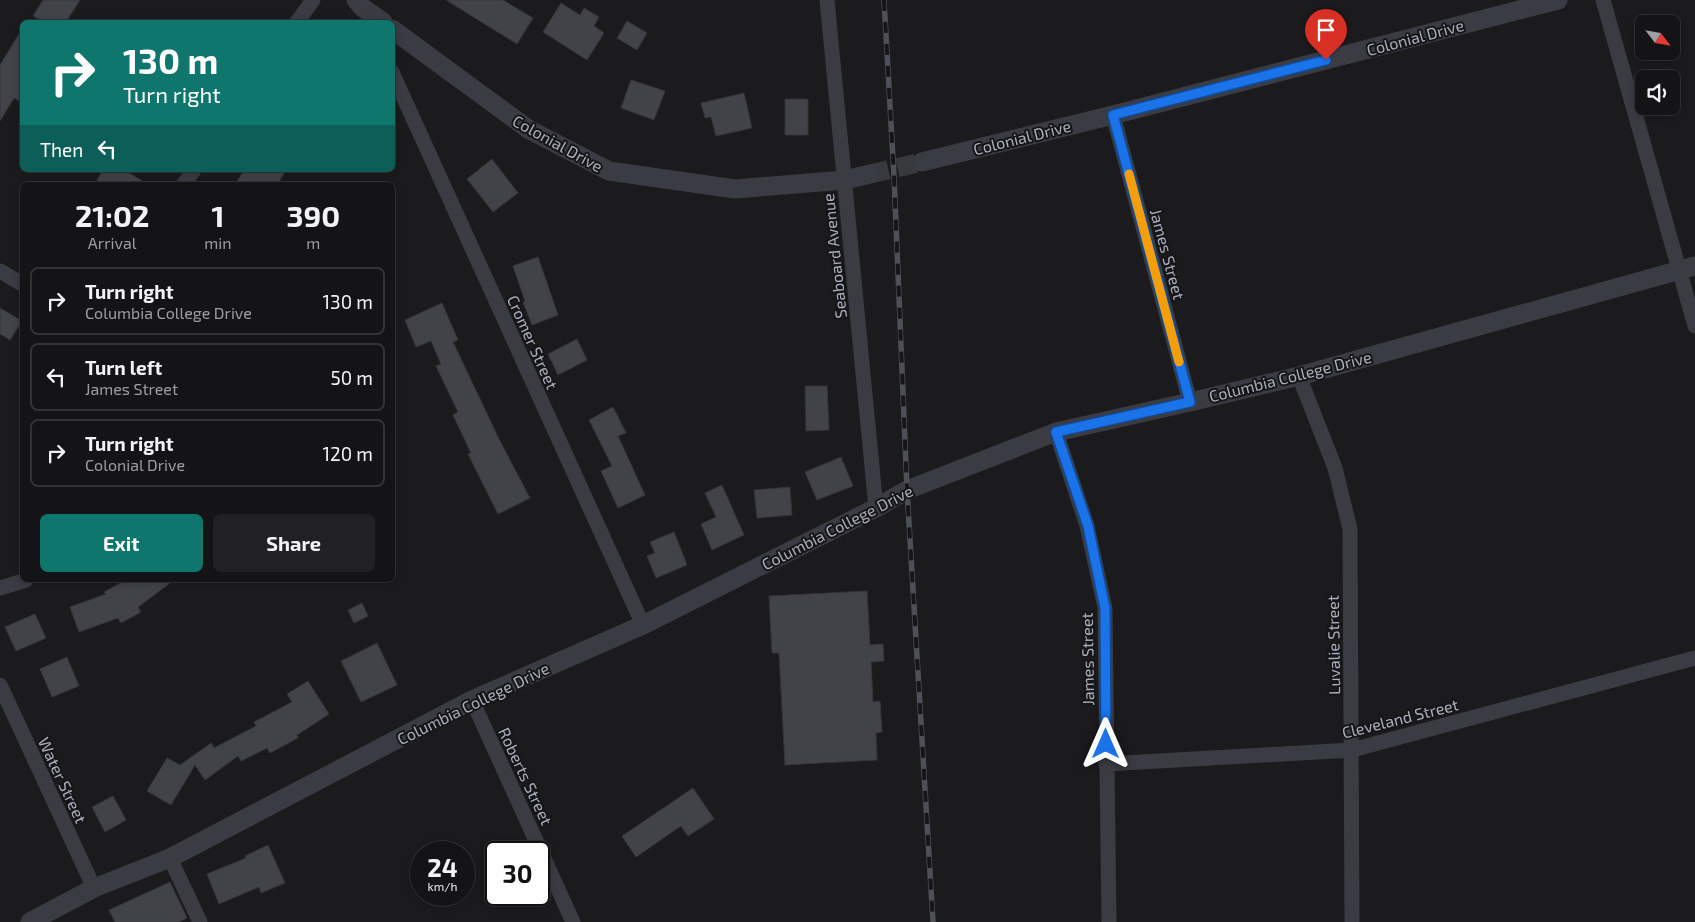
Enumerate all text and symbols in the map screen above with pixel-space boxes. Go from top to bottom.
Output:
pin [1305,9,1347,60]
street label: Colonial Drive [1364,15,1466,59]
north arrow [1635,15,1680,60]
map controls [1635,15,1680,115]
icon: arrive [1312,16,1340,44]
text: 130 m [123,39,218,81]
icon: right [40,40,105,105]
button: sound [1635,70,1680,115]
text: Turn right [123,81,221,107]
street label: Colonial Drive [510,110,606,176]
street label: Colonial Drive [971,116,1073,158]
icon: left [93,135,121,163]
text: Then [40,138,83,161]
street label: Seaboard Avenue [818,193,850,319]
text: 21:02 [75,197,149,233]
text: 1 [211,197,224,233]
text: 390 [286,197,340,233]
street label: James Street [1147,207,1189,301]
text: Arrival [88,233,136,252]
text: min [204,233,232,252]
text: m [306,233,320,252]
text: Turn right [85,280,173,303]
icon: right [42,287,70,315]
text: 130 m [323,290,373,313]
street label: Cromer Street [504,292,562,392]
text: Columbia College Drive [85,303,252,322]
street label: Columbia College Drive [1207,347,1373,405]
text: Turn left [85,356,162,379]
icon: left [42,363,70,391]
text: 50 m [330,366,373,389]
text: James Street [85,379,178,398]
text: Turn right [85,432,173,455]
icon: right [42,439,70,467]
text: 120 m [322,442,373,465]
text: Colonial Drive [85,455,185,474]
street label: Columbia College Drive [758,481,916,573]
button: Exit [40,514,203,572]
button: Share [213,514,375,572]
street label: Luvalie Street [1323,595,1343,695]
street label: James Street [1077,612,1097,706]
street label: Columbia College Drive [394,658,552,748]
street label: Cleveland Street [1340,694,1460,742]
position arrow [1079,717,1131,769]
street label: Roberts Street [495,724,557,828]
street label: Water Street [35,734,91,826]
speed limit sign: 30 [485,841,550,906]
text: 24 [427,852,458,882]
text: km/h [428,879,457,893]

